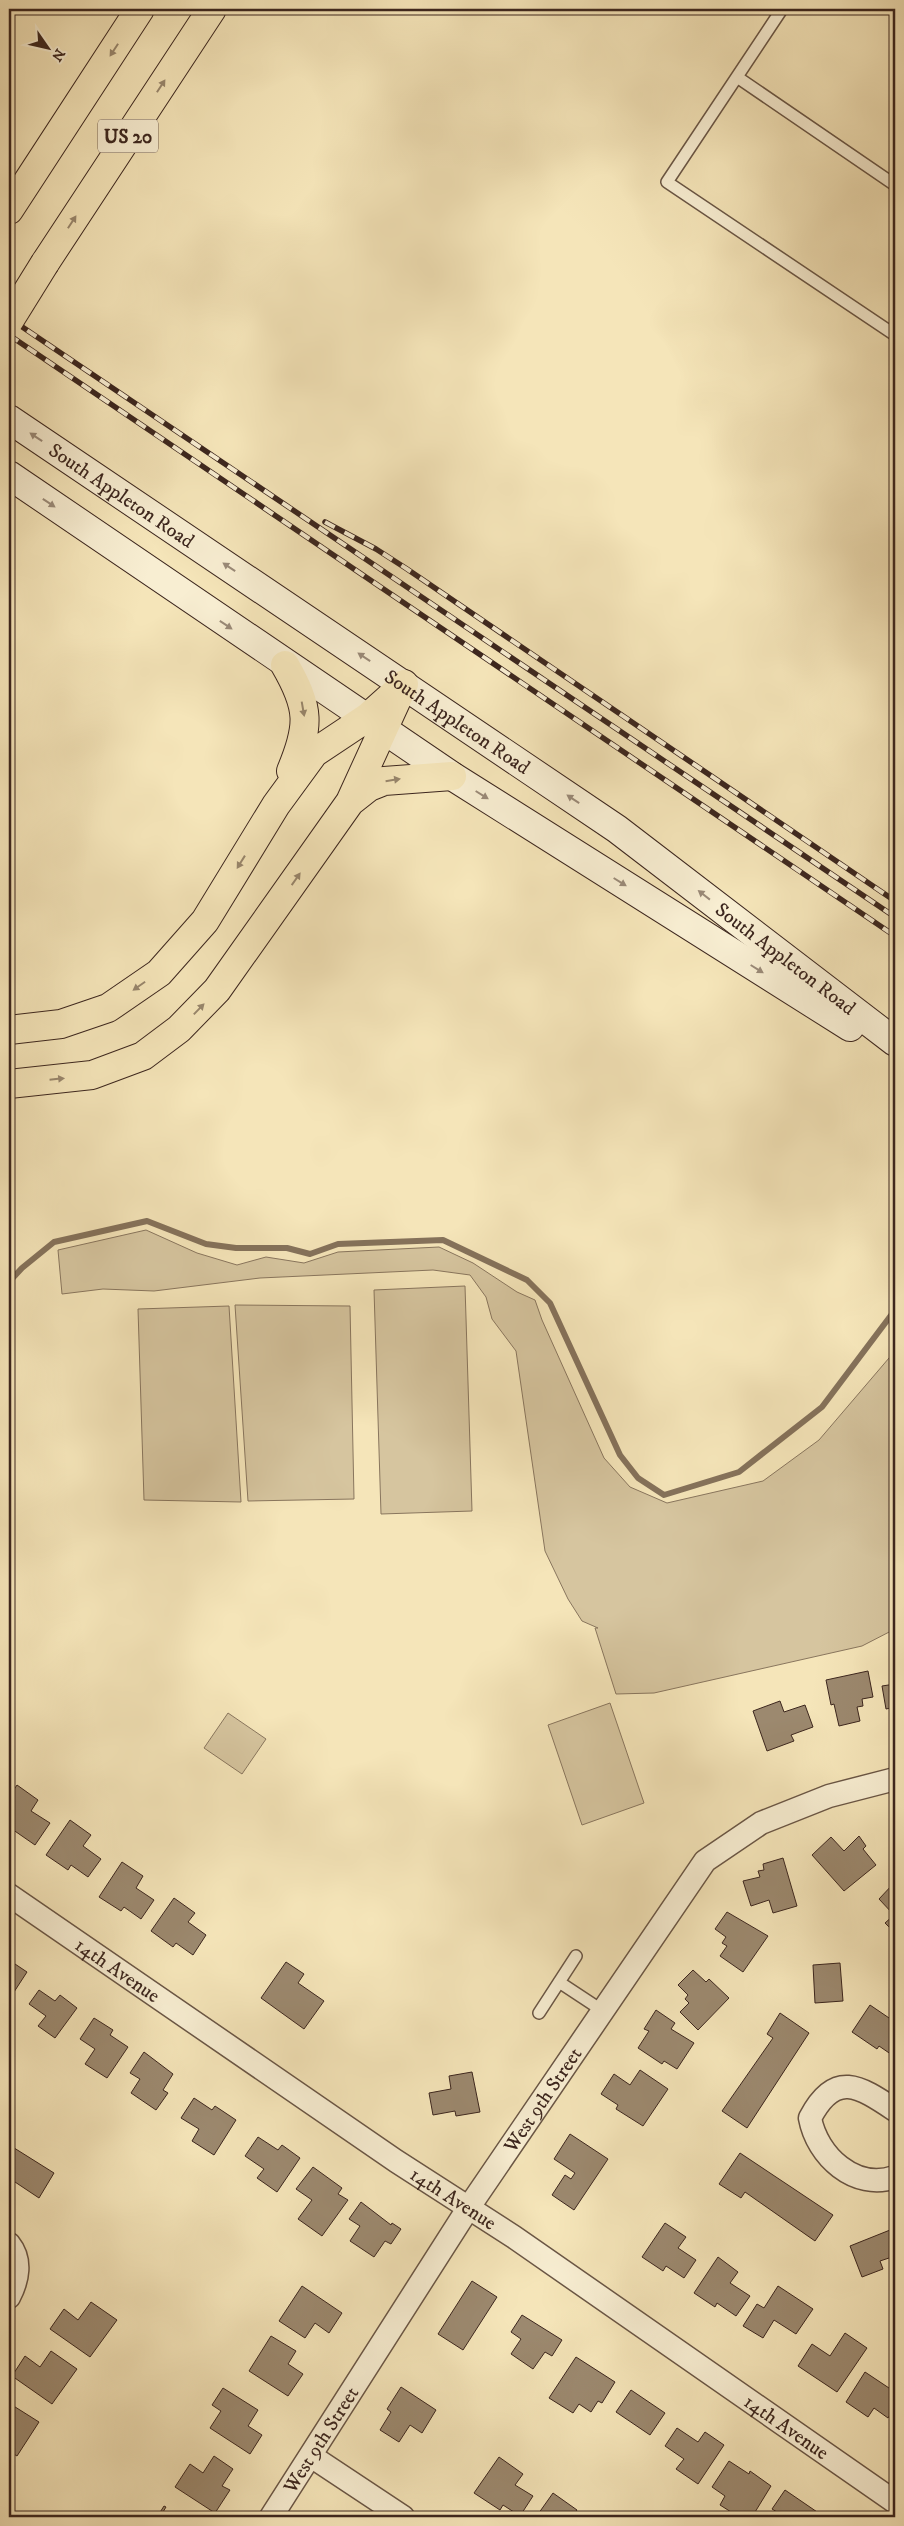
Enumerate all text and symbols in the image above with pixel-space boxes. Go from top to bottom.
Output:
north arrow [22,22,72,72]
one-way arrow [109,43,118,56]
text: N [47,45,69,65]
one-way arrow [156,80,165,93]
road number: US 20 [98,120,158,152]
one-way arrow [67,216,76,229]
one-way arrow [29,432,42,442]
street label: South Appleton Road [43,438,199,554]
one-way arrow [42,498,56,508]
one-way arrow [222,562,236,572]
one-way arrow [219,620,233,630]
one-way arrow [357,652,370,662]
street label: South Appleton Road [379,665,534,781]
one-way arrow [300,702,308,718]
one-way arrow [385,776,401,784]
one-way arrow [475,791,489,800]
one-way arrow [566,794,580,804]
one-way arrow [237,855,246,868]
one-way arrow [291,872,301,886]
one-way arrow [613,877,626,887]
one-way arrow [697,890,711,900]
street label: South Appleton Road [710,898,860,1021]
one-way arrow [750,964,764,973]
one-way arrow [132,981,146,991]
one-way arrow [193,1003,205,1015]
one-way arrow [50,1075,66,1083]
street label: 14th Avenue [70,1933,164,2009]
street label: West 9th Street [498,2043,588,2158]
street label: 14th Avenue [405,2162,501,2236]
street label: West 9th Street [278,2382,365,2499]
street label: 14th Avenue [738,2390,833,2466]

